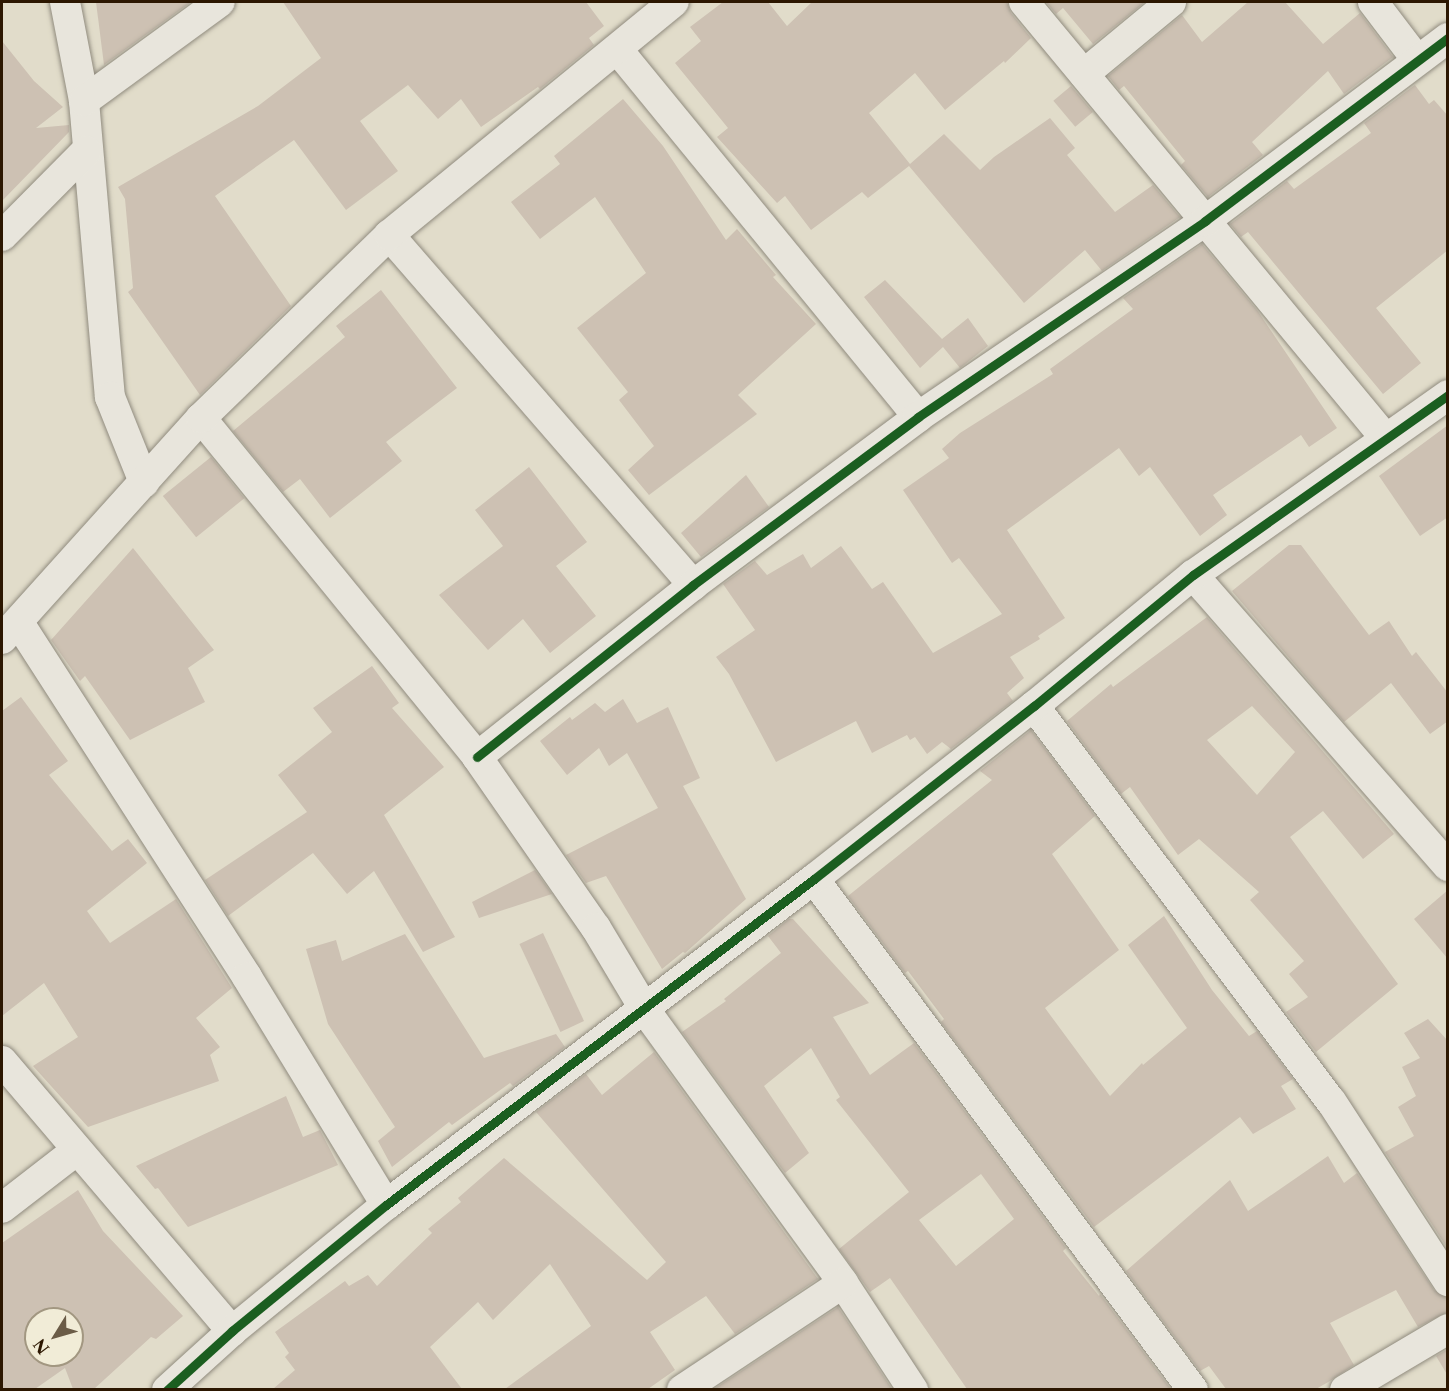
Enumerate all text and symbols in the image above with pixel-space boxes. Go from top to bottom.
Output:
north arrow [24,1307,84,1367]
text: N [29,1335,53,1358]

